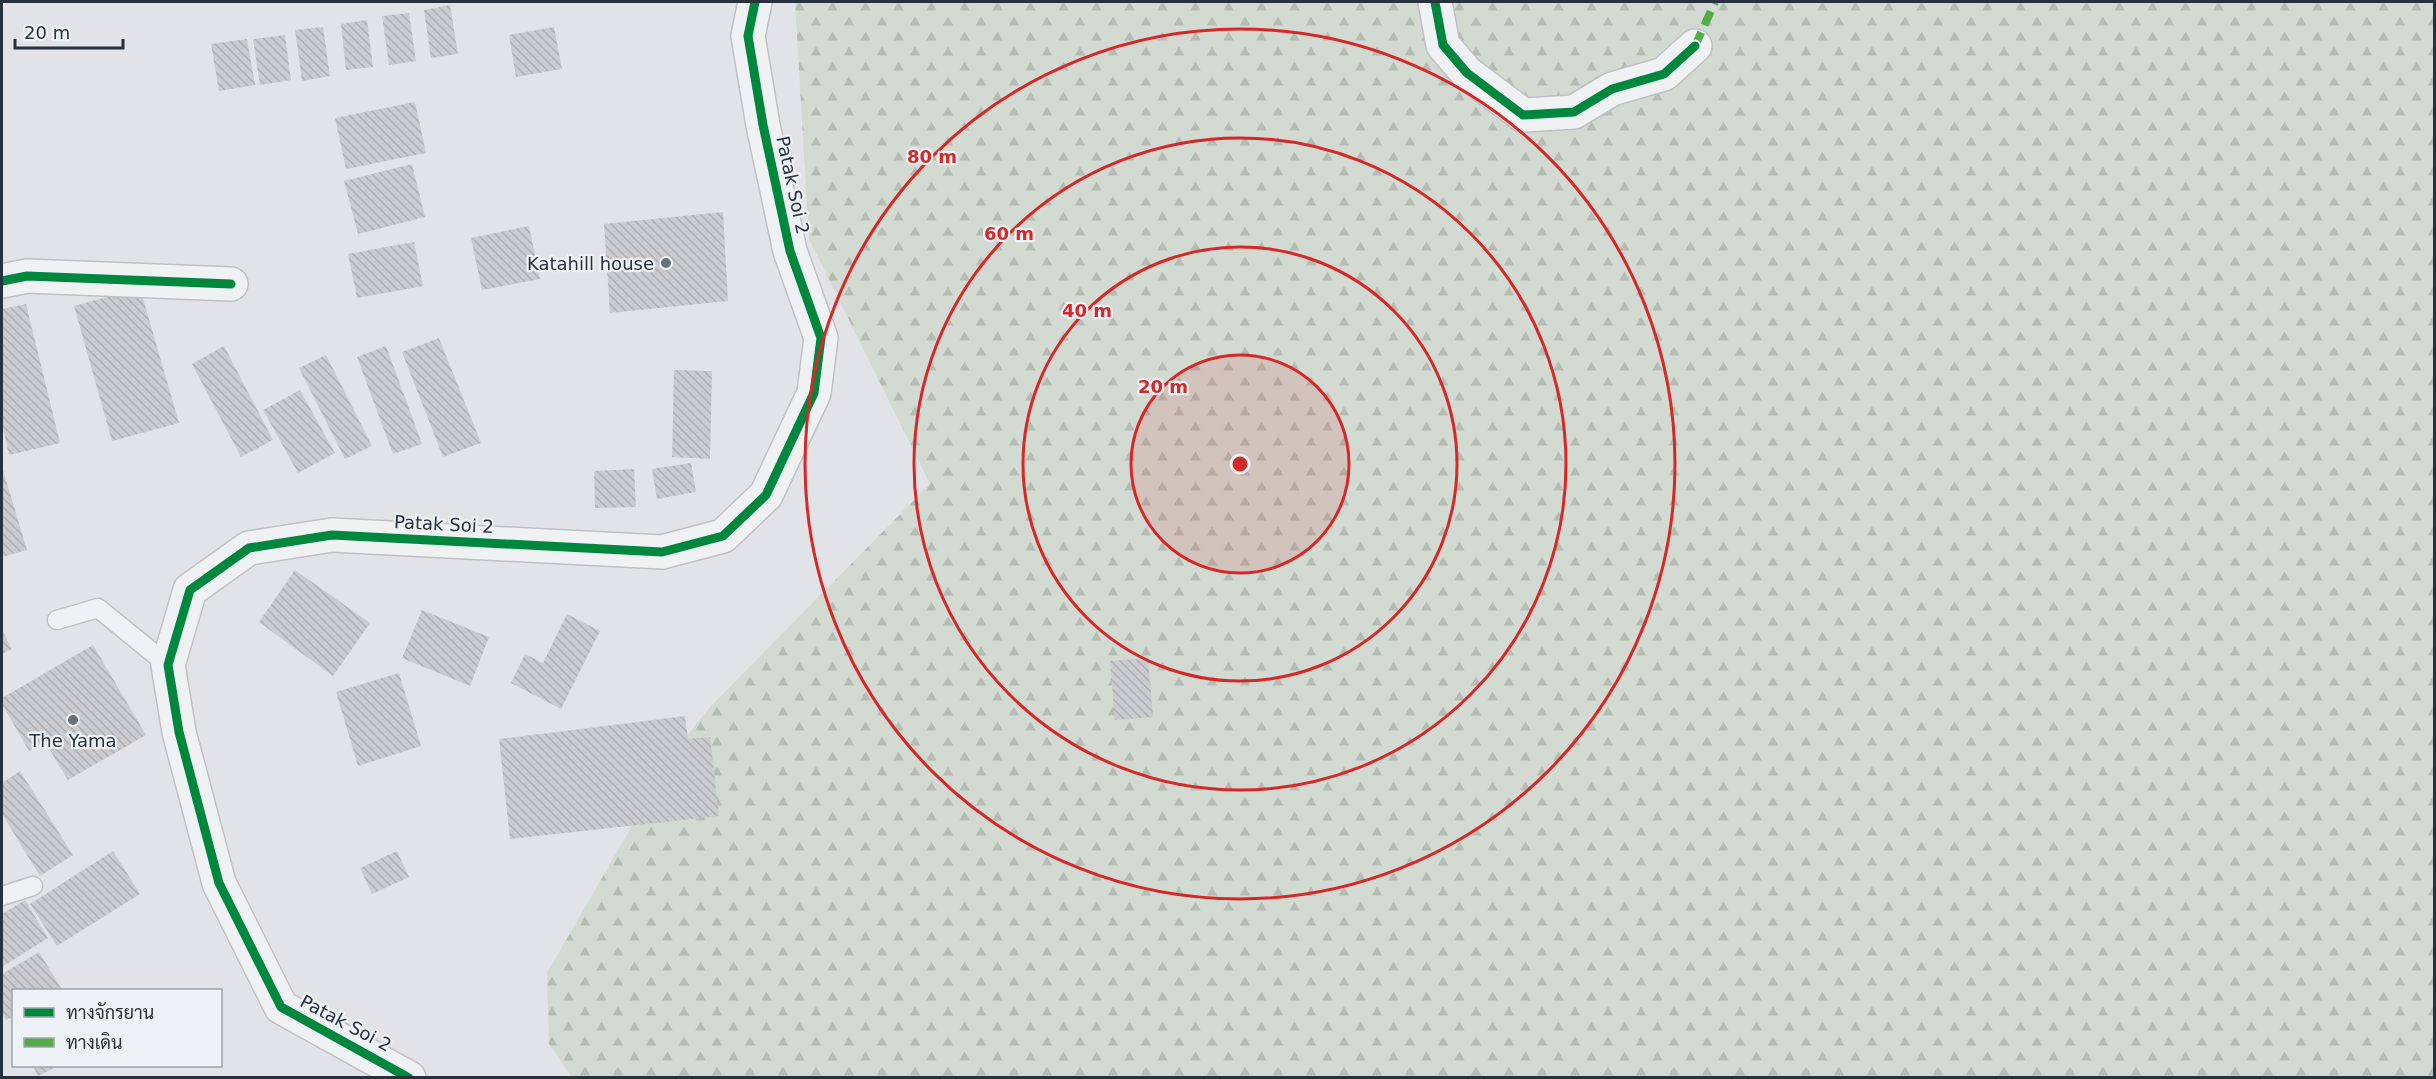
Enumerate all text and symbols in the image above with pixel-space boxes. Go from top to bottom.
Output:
scale bar [15,12,123,50]
text: 20 m [24,22,70,43]
street label: Patak Soi 2 [772,134,814,236]
text: 80 m [907,146,957,167]
text: 60 m [984,223,1034,244]
place label: Katahill house [527,253,654,274]
marker: Katahill house [659,256,673,270]
text: 40 m [1062,300,1112,321]
text: 20 m [1138,376,1188,397]
centre of rings [1230,454,1250,474]
street label: Patak Soi 2 [394,511,494,537]
marker: The Yama [66,713,80,727]
place label: The Yama [28,730,117,751]
legend [12,989,222,1067]
street label: Patak Soi 2 [297,990,395,1056]
text: ทางจักรยาน [66,1002,154,1023]
text: ทางเดิน [66,1032,122,1053]

